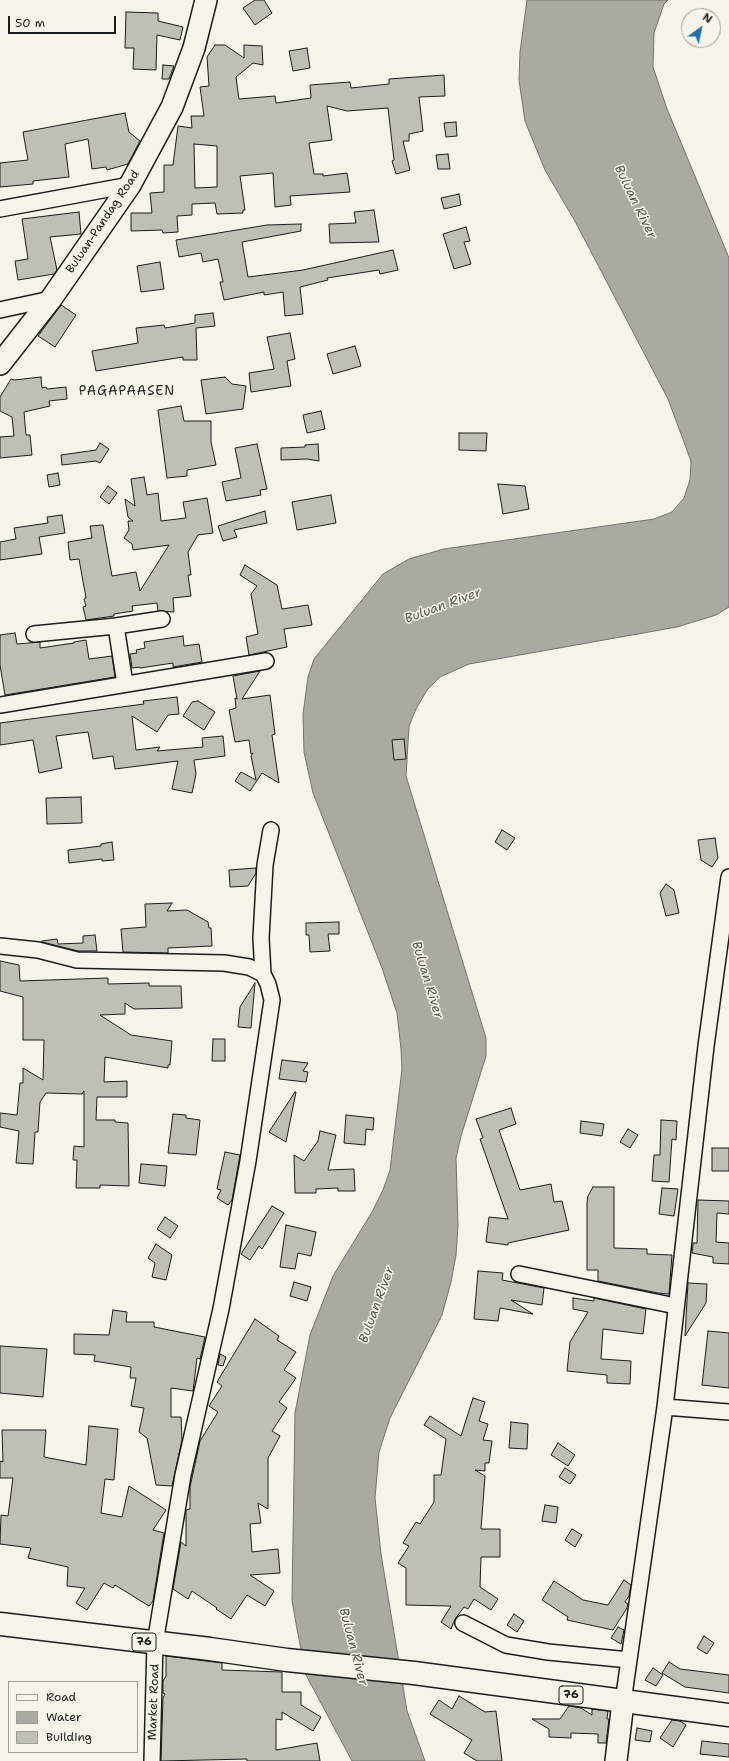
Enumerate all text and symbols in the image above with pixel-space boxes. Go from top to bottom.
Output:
scale bar [10,8,118,34]
north arrow [681,8,721,48]
text: N [700,10,715,27]
text: 50 m [15,15,45,31]
water label: Buluan River [610,163,660,241]
street label: Buluan-Pandag Road [63,168,143,276]
district label: PAGAPAASEN [79,384,175,400]
water label: Buluan River [403,585,483,627]
water label: Buluan River [408,939,446,1021]
water label: Buluan River [356,1265,398,1345]
water label: Buluan River [335,1606,371,1688]
road number: 76 [132,1633,156,1651]
street label: Market Road [145,1663,163,1741]
legend [8,1681,138,1753]
road number: 76 [559,1686,583,1704]
text: Road [46,1689,76,1705]
text: Water [46,1709,81,1725]
text: Building [46,1729,92,1745]

